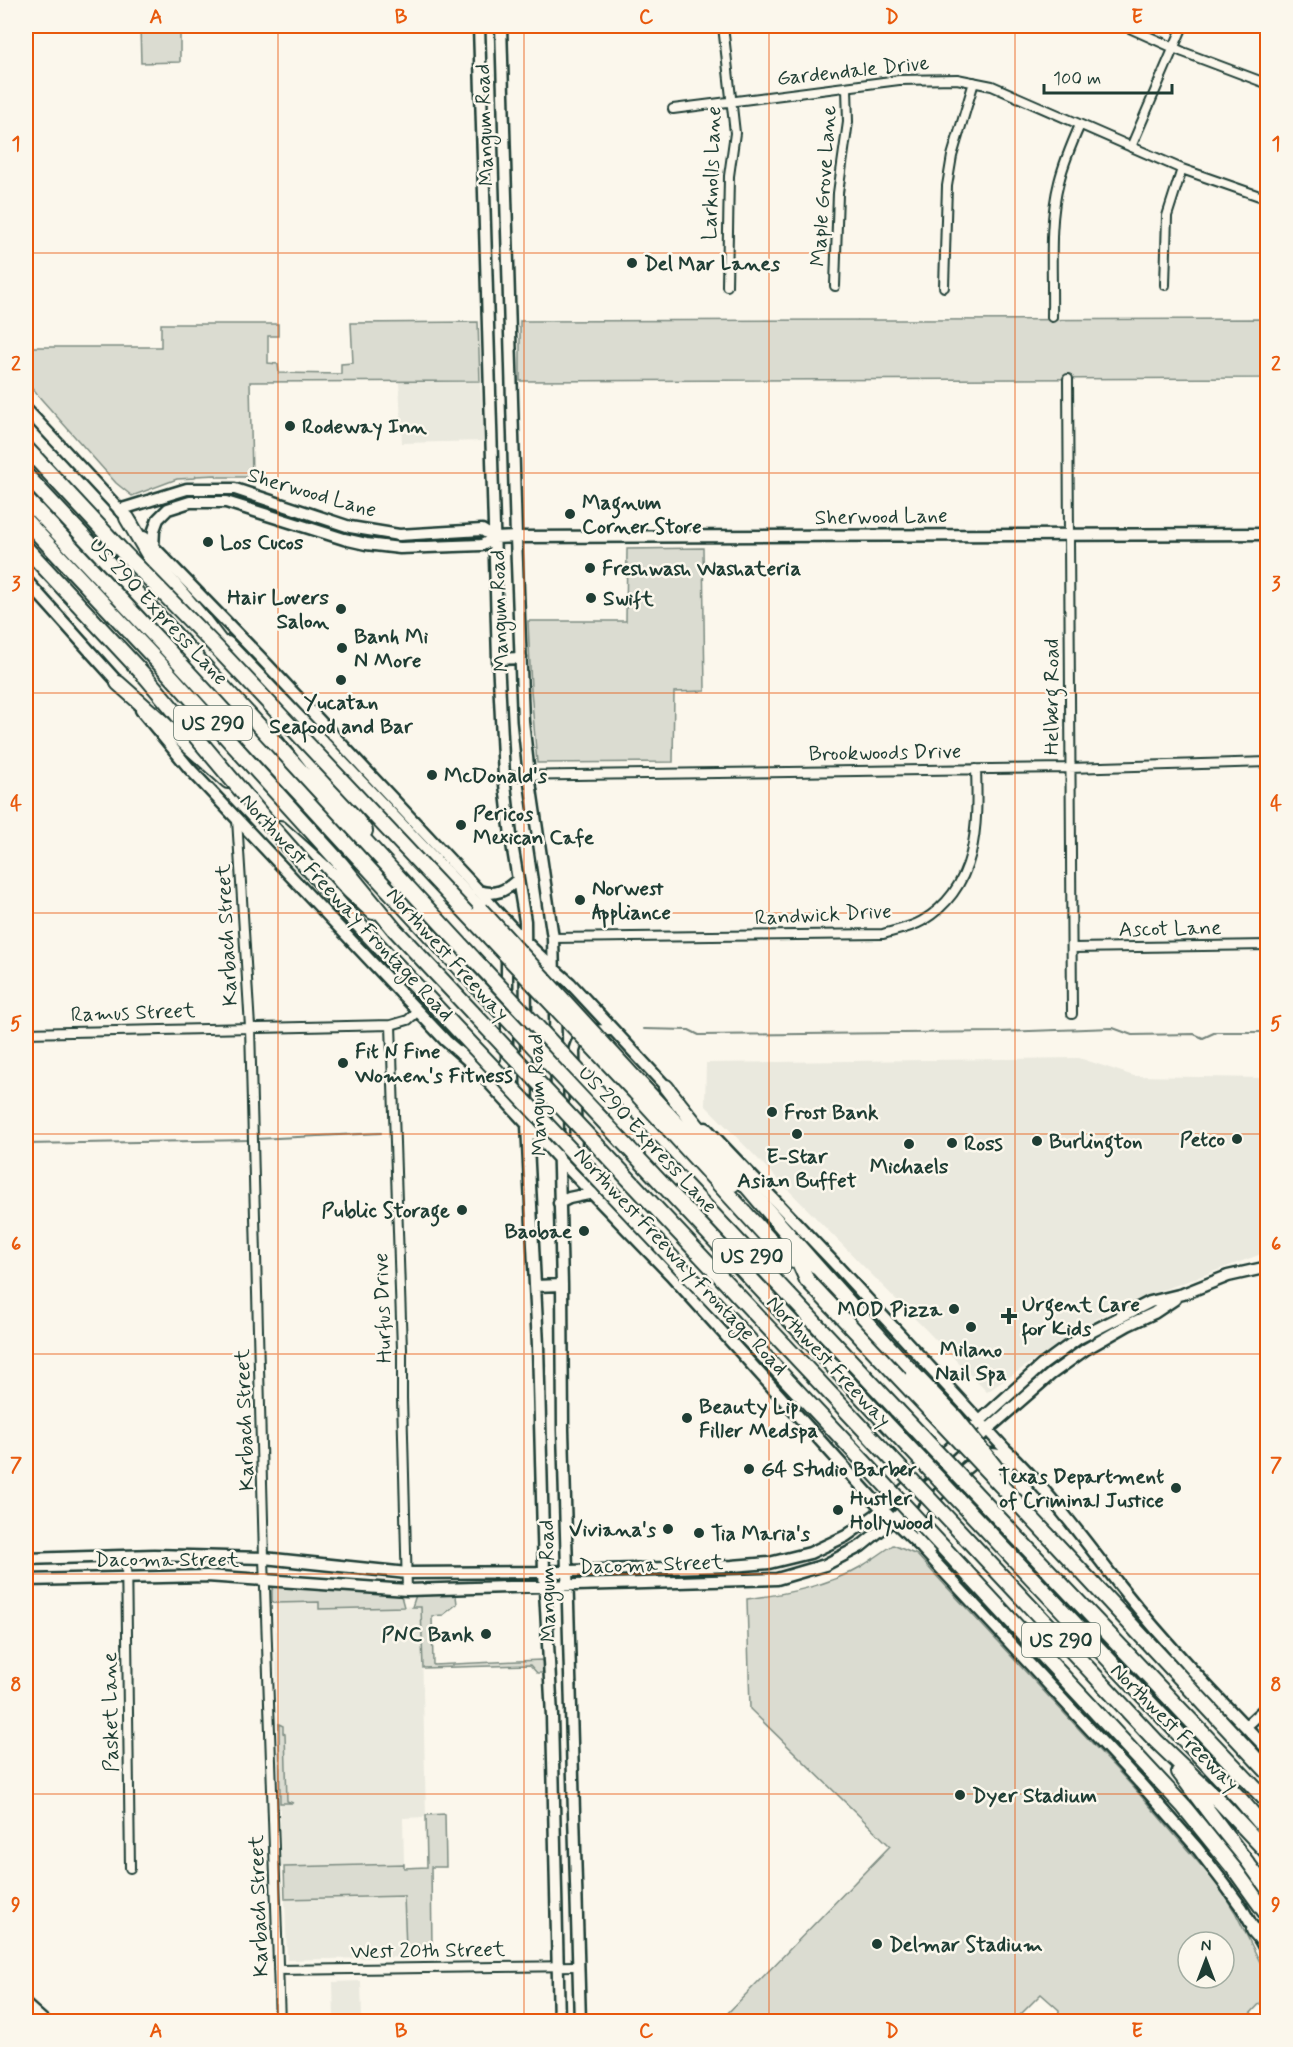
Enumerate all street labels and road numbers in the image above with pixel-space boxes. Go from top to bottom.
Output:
street label: Gardendale Drive [775,49,931,93]
street label: Mangum Road [469,63,502,187]
street label: Maple Grove Lane [804,104,844,268]
street label: Larknolls Lane [696,106,728,240]
street label: Sherwood Lane [244,461,380,525]
street label: Sherwood Lane [814,502,948,532]
street label: US 290 Express Lane [82,532,234,692]
street label: Mangum Road [484,549,517,673]
street label: Helberg Road [1038,639,1068,755]
road number: US 290 [174,706,252,740]
street label: Brookwoods Drive [808,738,962,768]
street label: Northwest Freeway Frontage Road [235,788,459,1026]
street label: Karbach Street [209,863,245,1007]
street label: Northwest Freeway [381,882,515,1026]
street label: Randwick Drive [754,897,892,933]
street label: Ascot Lane [1118,914,1222,944]
street label: Ramus Street [70,997,197,1029]
street label: Mangum Road [522,1033,555,1157]
street label: US 290 Express Lane [571,1060,723,1220]
street label: Northwest Freeway Frontage Road [566,1142,793,1382]
road number: US 290 [713,1239,791,1273]
street label: Hurfus Drive [367,1252,399,1364]
street label: Northwest Freeway [760,1290,897,1434]
street label: Karbach Street [229,1348,261,1492]
street label: Mangum Road [533,1519,564,1643]
street label: Dacoma Street [95,1546,240,1574]
street label: Dacoma Street [578,1548,724,1582]
road number: US 290 [1022,1623,1100,1657]
street label: Pasket Lane [96,1652,126,1772]
street label: Northwest Freeway [1104,1657,1245,1798]
street label: Karbach Street [243,1834,275,1978]
street label: West 20th Street [351,1936,506,1966]

